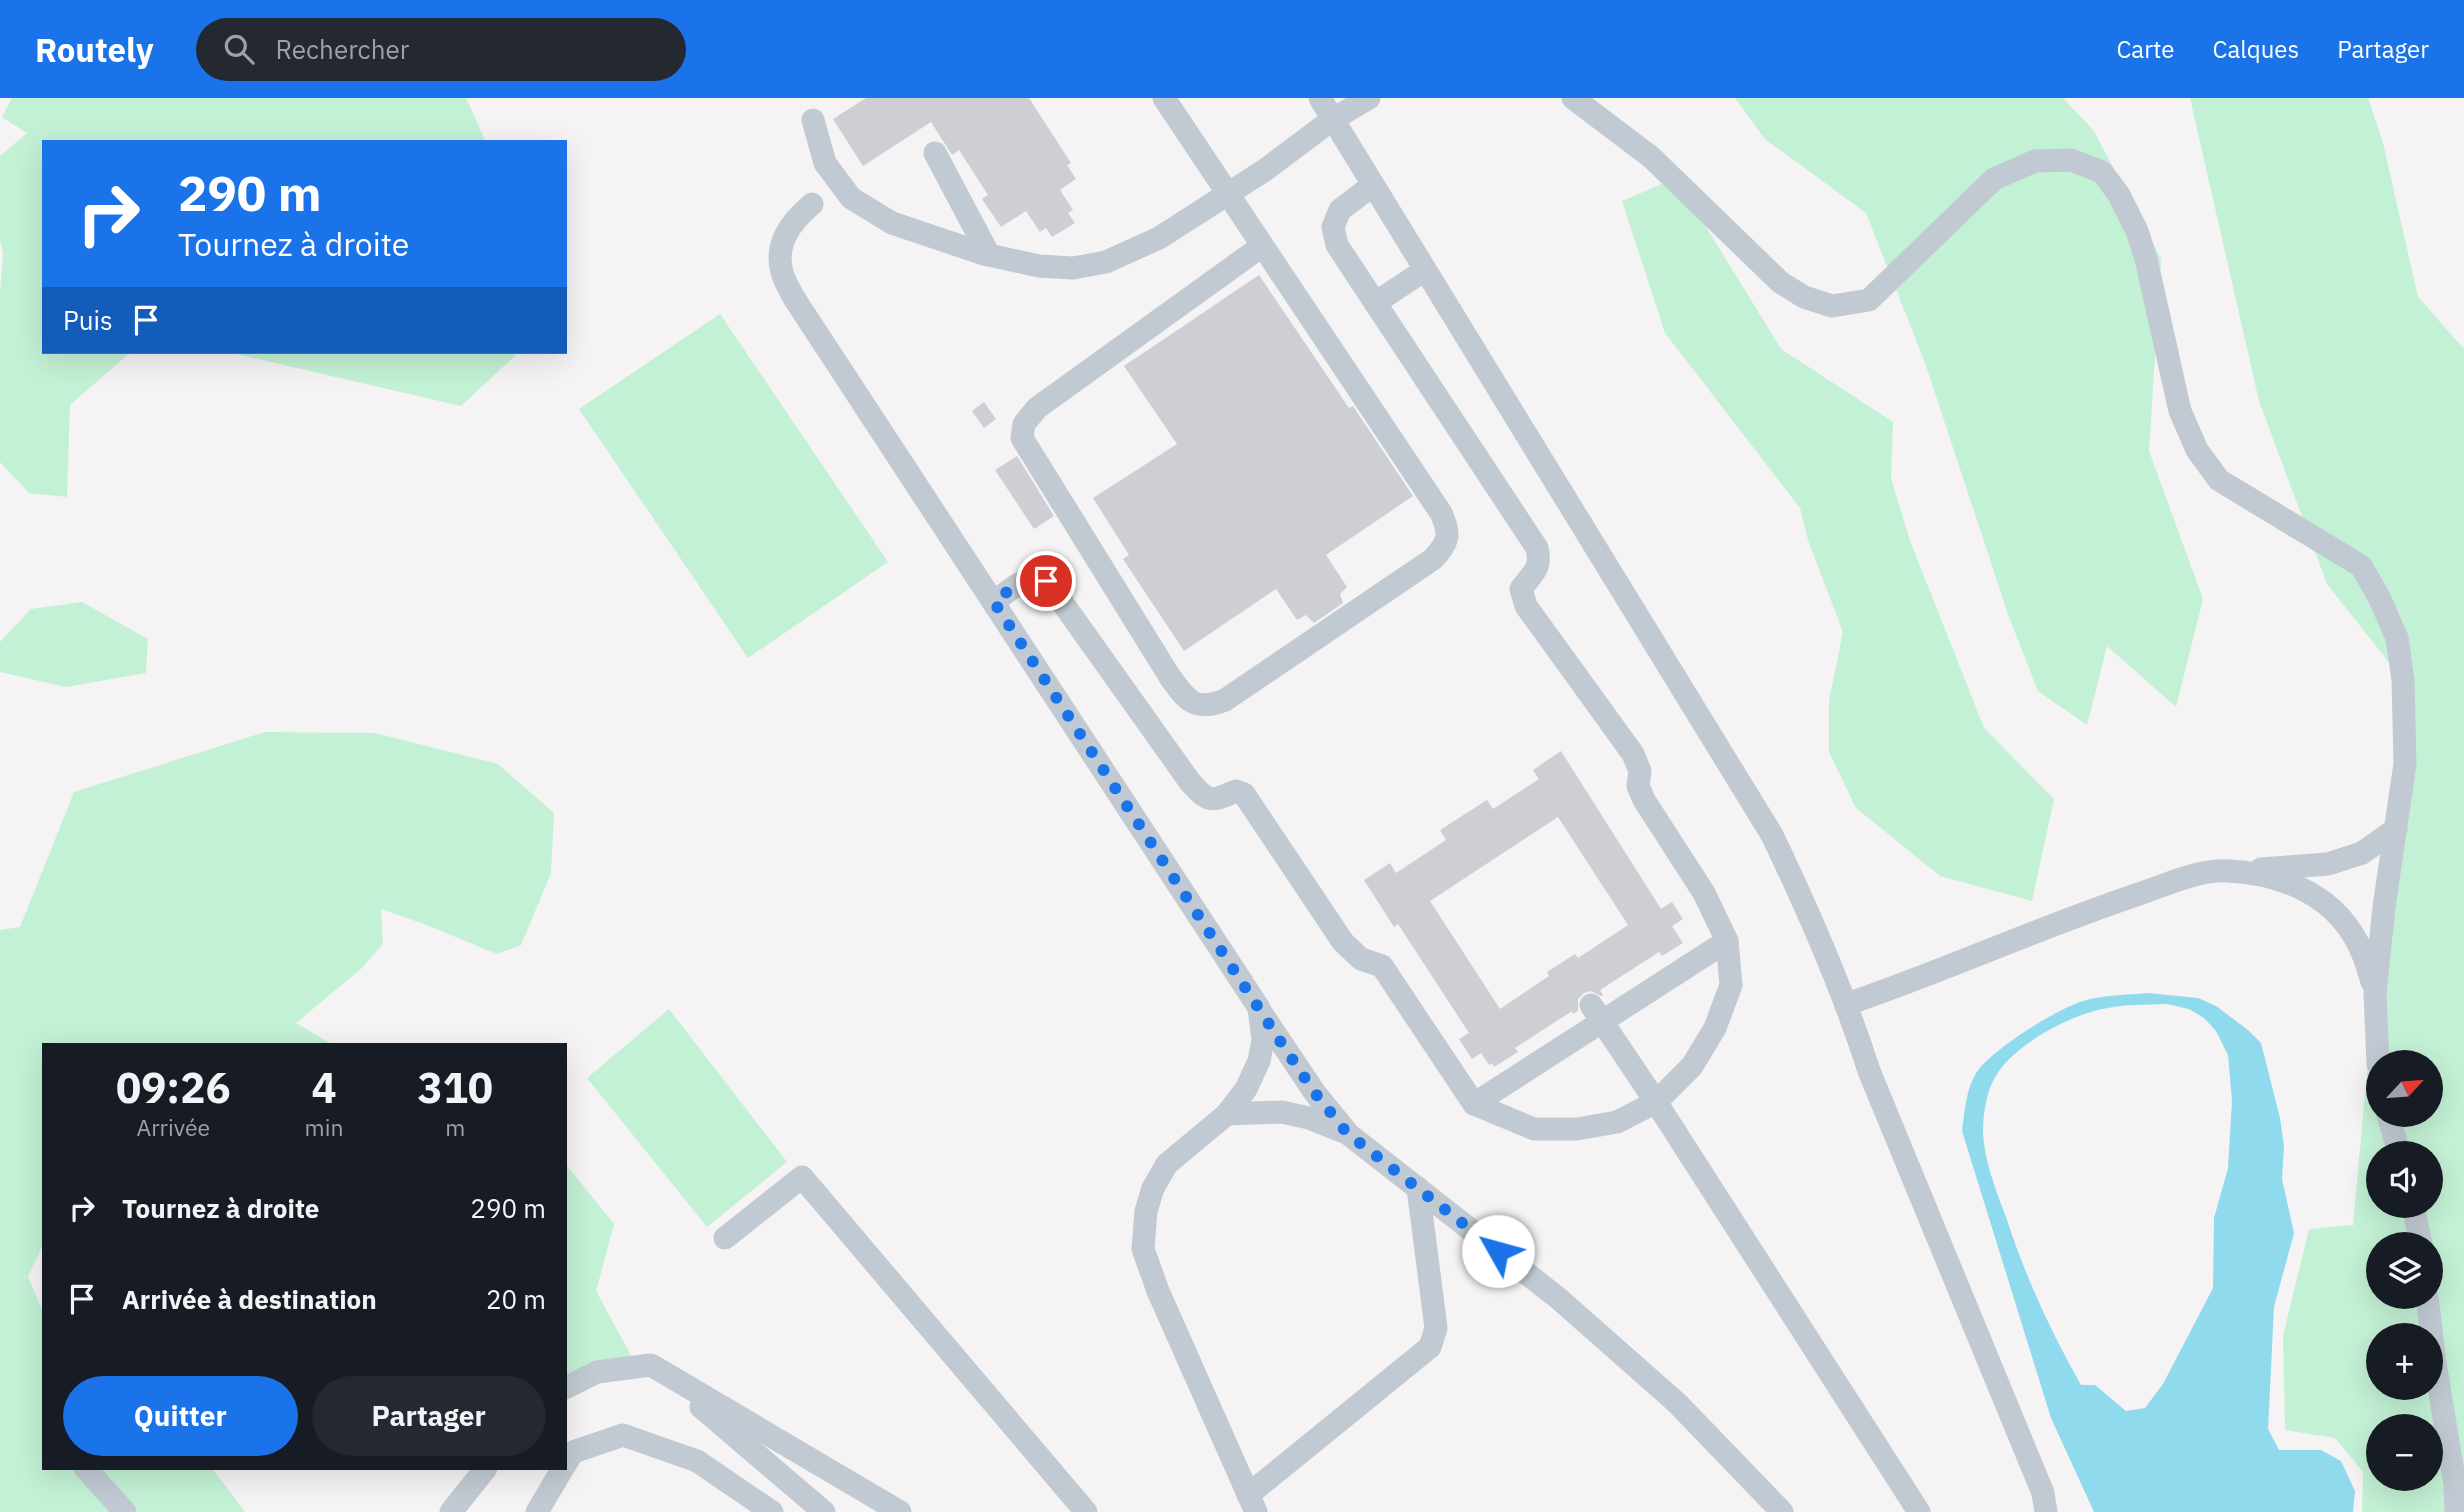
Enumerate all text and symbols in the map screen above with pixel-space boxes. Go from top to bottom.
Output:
search box [196,18,686,81]
text: Routely [35,28,154,71]
icon: search [220,30,258,68]
text: Rechercher [276,32,409,66]
text: Carte [2116,33,2175,65]
text: Calques [2213,33,2299,65]
text: Partager [2337,33,2429,65]
text: 290 m [178,161,322,224]
icon: right [63,168,154,259]
text: Tournez à droite [178,223,409,265]
icon: arrive [127,301,165,339]
text: Puis [63,303,113,337]
pin [1016,551,1076,611]
icon: arrive [1027,562,1065,600]
north arrow [2366,1050,2443,1127]
map controls [2366,1050,2443,1491]
text: 09:26 [116,1060,231,1115]
text: 4 [311,1060,337,1115]
text: 310 [417,1060,493,1115]
text: Arrivée [136,1112,210,1142]
text: min [305,1112,343,1142]
text: m [445,1112,465,1142]
button: sound [2366,1141,2443,1218]
icon: right [63,1189,101,1227]
text: Tournez à droite [122,1191,319,1225]
text: 290 m [470,1191,546,1225]
position arrow [1461,1214,1535,1288]
button: layers [2366,1232,2443,1309]
icon: arrive [63,1280,101,1318]
text: Arrivée à destination [122,1282,377,1316]
text: 20 m [486,1282,546,1316]
button: + [2366,1323,2443,1400]
button: Quitter [63,1376,298,1456]
button: Partager [312,1376,546,1456]
button: − [2366,1414,2443,1491]

